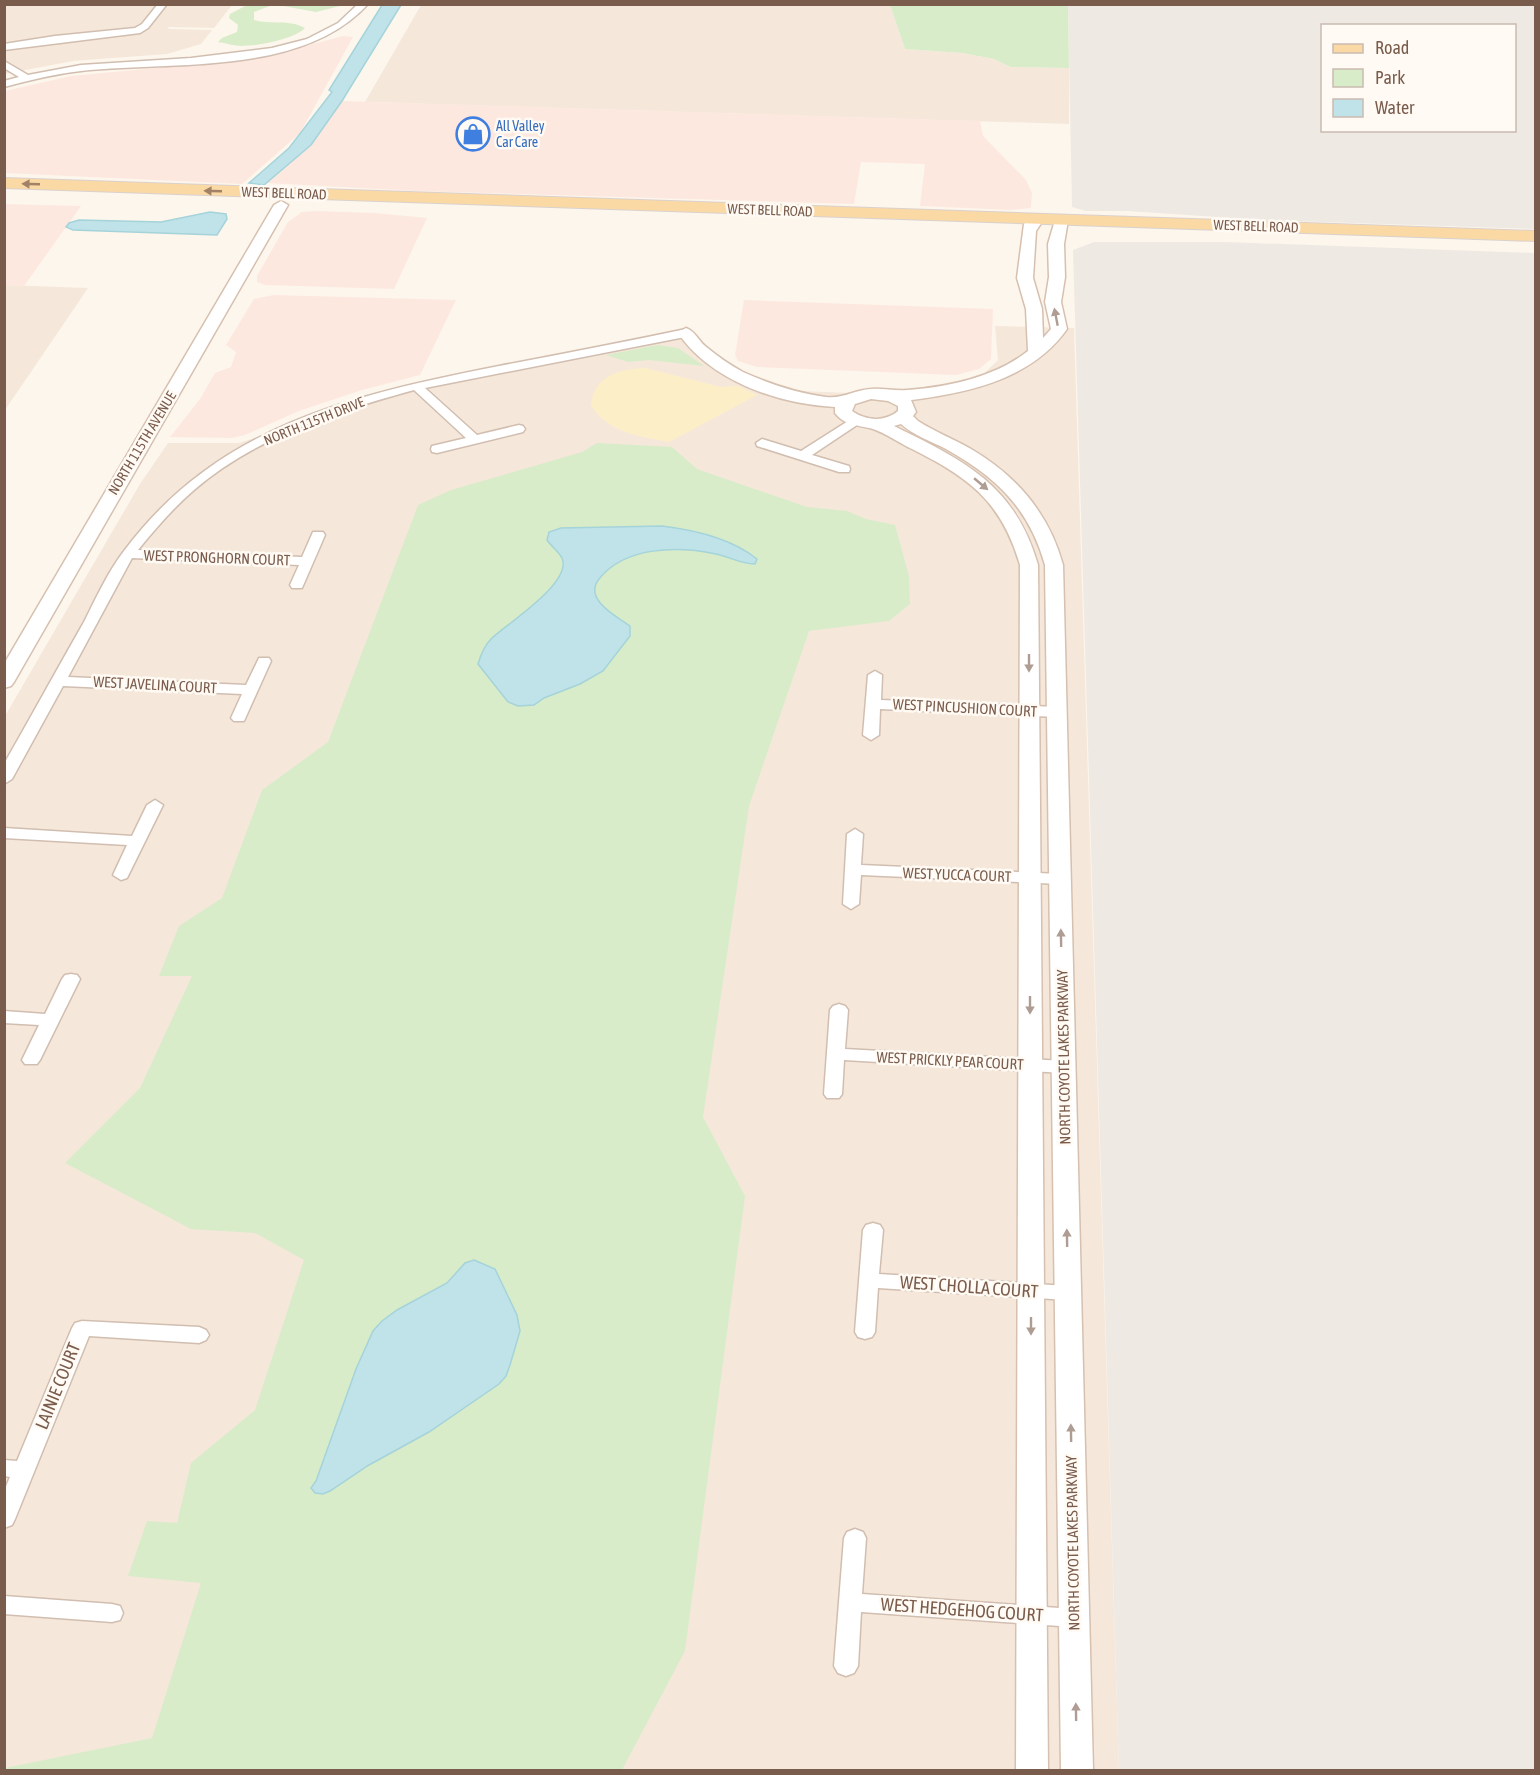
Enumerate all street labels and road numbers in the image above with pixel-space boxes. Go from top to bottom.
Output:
street label: WEST BELL ROAD [241,184,327,202]
street label: WEST BELL ROAD [727,201,813,219]
street label: WEST BELL ROAD [1213,217,1299,235]
street label: NORTH 115TH AVENUE [105,389,179,497]
street label: NORTH 115TH DRIVE [261,394,367,448]
street label: WEST PRONGHORN COURT [144,546,291,569]
street label: WEST JAVELINA COURT [93,673,218,696]
street label: WEST PINCUSHION COURT [892,695,1038,720]
street label: WEST YUCCA COURT [903,864,1012,885]
street label: NORTH COYOTE LAKES PARKWAY [1053,969,1074,1145]
street label: WEST PRICKLY PEAR COURT [876,1048,1024,1073]
street label: WEST CHOLLA COURT [899,1271,1039,1302]
street label: LAINIE COURT [31,1339,84,1432]
street label: NORTH COYOTE LAKES PARKWAY [1062,1455,1083,1631]
street label: WEST HEDGEHOG COURT [880,1593,1044,1626]

